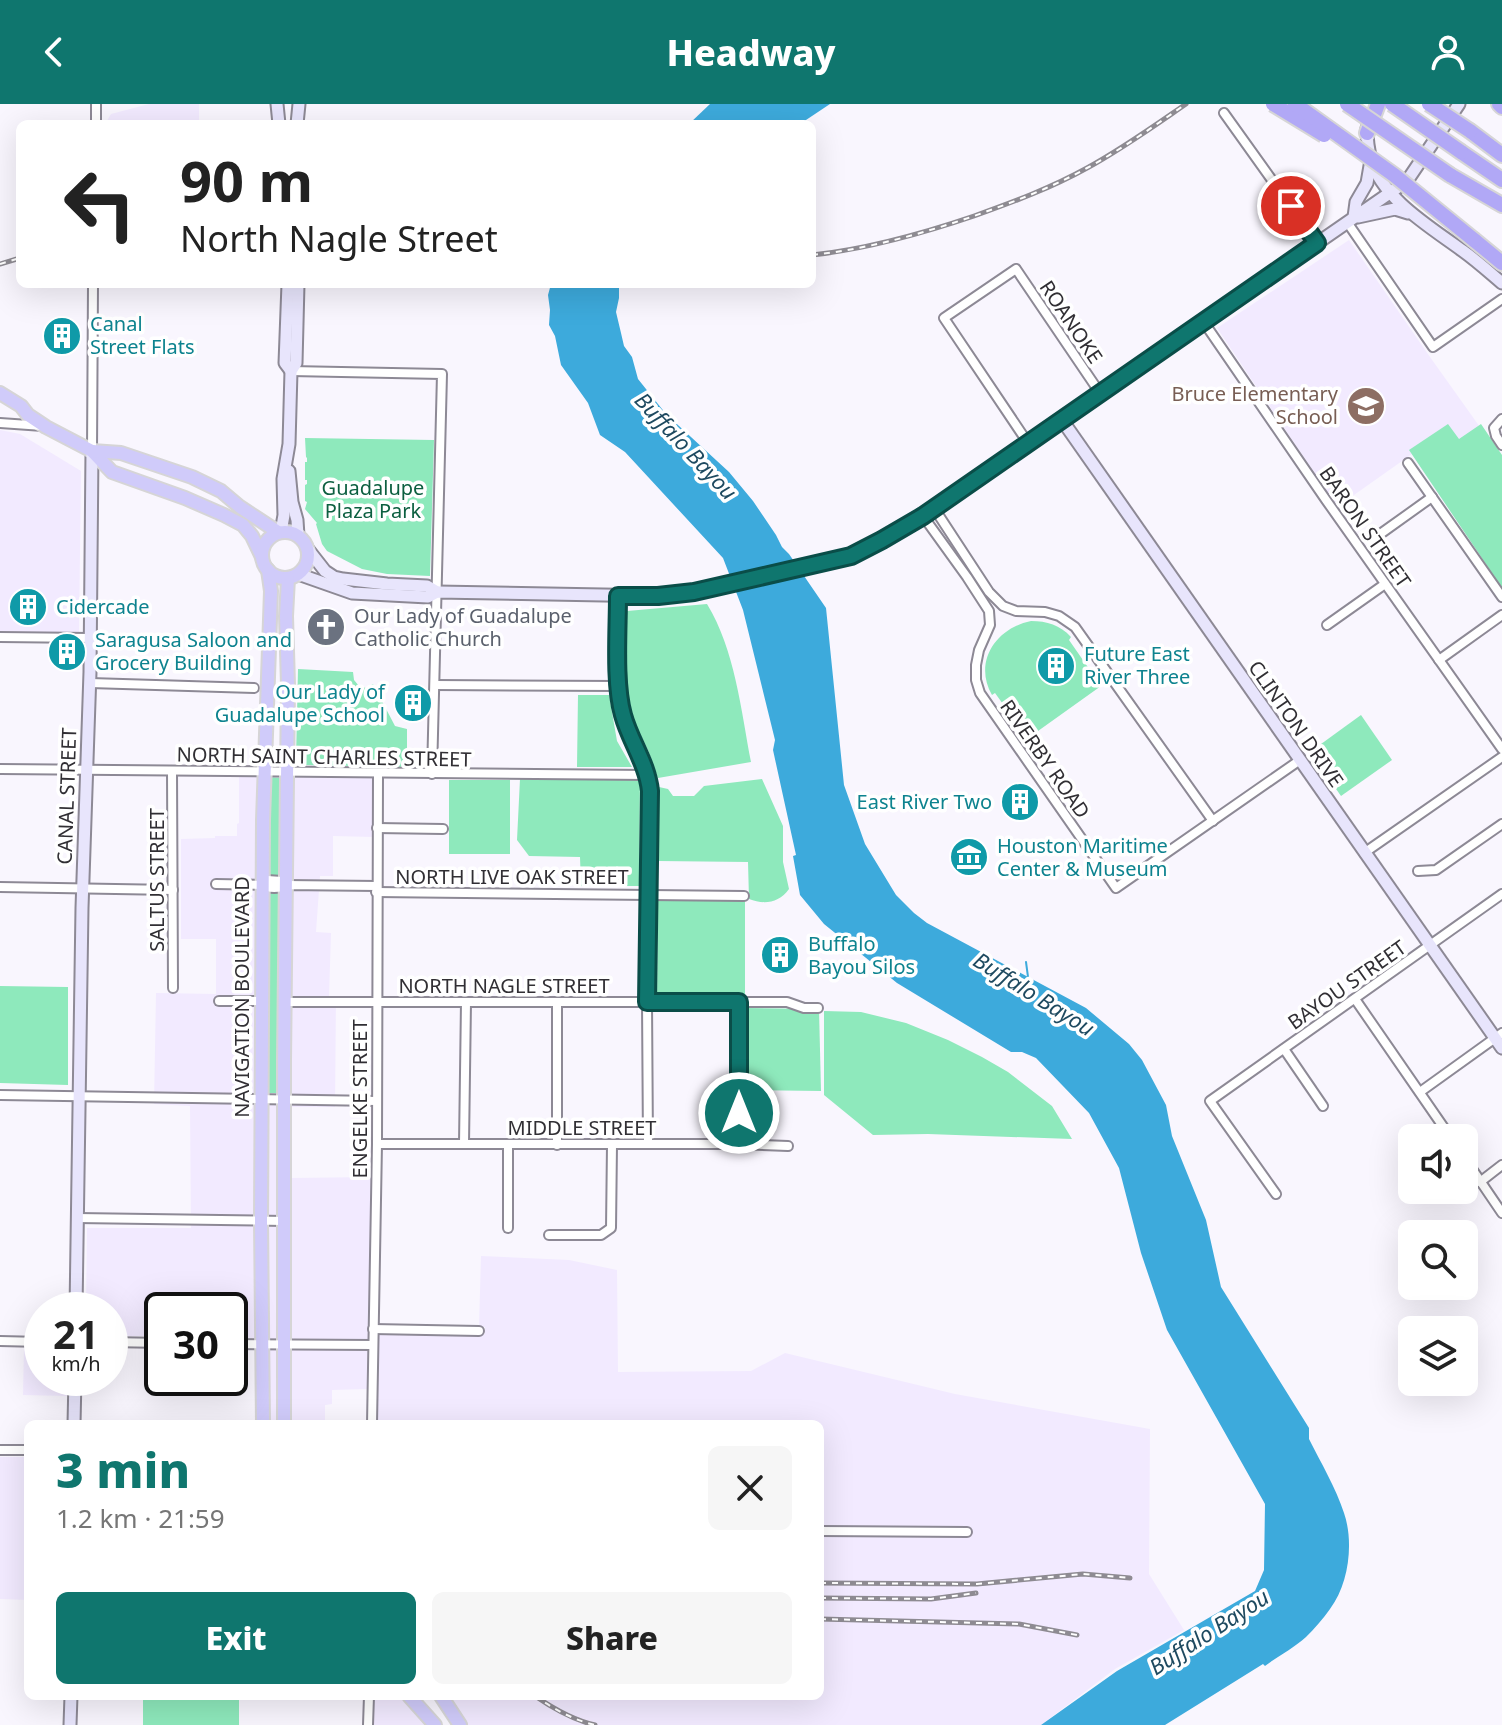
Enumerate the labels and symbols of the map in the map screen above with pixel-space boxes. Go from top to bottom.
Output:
pin [1257,172,1325,240]
street label: ROANOKE [1034,275,1109,369]
place label: Canal Street Flats [90,310,195,360]
building icon: Canal Street Flats [41,315,83,357]
place label: Bruce Elementary School [1172,380,1339,430]
water label: Buffalo Bayou [629,385,745,506]
school or university icon: Bruce Elementary School [1345,385,1387,427]
street label: BARON STREET [1314,461,1417,593]
park label: Guadalupe Plaza Park [322,474,424,524]
building icon: Cidercade [7,586,49,628]
place label: Cidercade [56,593,150,620]
place label: Our Lady of Guadalupe Catholic Church [354,602,572,652]
church icon: Our Lady of Guadalupe Catholic Church [305,606,347,648]
place label: Saragusa Saloon and Grocery Building [95,626,292,676]
building icon: Saragusa Saloon and Grocery Building [46,631,88,673]
place label: Future East River Three [1084,640,1190,690]
building icon: Future East River Three [1035,645,1077,687]
street label: CLINTON DRIVE [1243,655,1350,792]
place label: Our Lady of Guadalupe School [215,678,386,728]
building icon: Our Lady of Guadalupe School [392,682,434,724]
street label: RIVERBY ROAD [994,694,1096,824]
street label: CANAL STREET [51,727,82,865]
street label: NORTH SAINT CHARLES STREET [176,740,472,773]
building icon: East River Two [999,781,1041,823]
place label: East River Two [857,788,992,815]
street label: SALTUS STREET [143,808,170,952]
place label: Houston Maritime Center & Museum [997,832,1168,882]
museum icon: Houston Maritime Center & Museum [948,836,990,878]
street label: NORTH LIVE OAK STREET [395,863,629,890]
street label: NAVIGATION BOULEVARD [228,876,255,1118]
place label: Buffalo Bayou Silos [808,930,915,980]
building icon: Buffalo Bayou Silos [759,934,801,976]
street label: BAYOU STREET [1282,934,1411,1035]
water label: Buffalo Bayou [968,944,1101,1042]
street label: NORTH NAGLE STREET [398,972,610,999]
street label: ENGELKE STREET [346,1019,373,1179]
position arrow [697,1071,781,1155]
street label: MIDDLE STREET [508,1114,656,1141]
speed limit sign: 30 [144,1292,248,1396]
water label: Buffalo Bayou [1143,1581,1274,1681]

